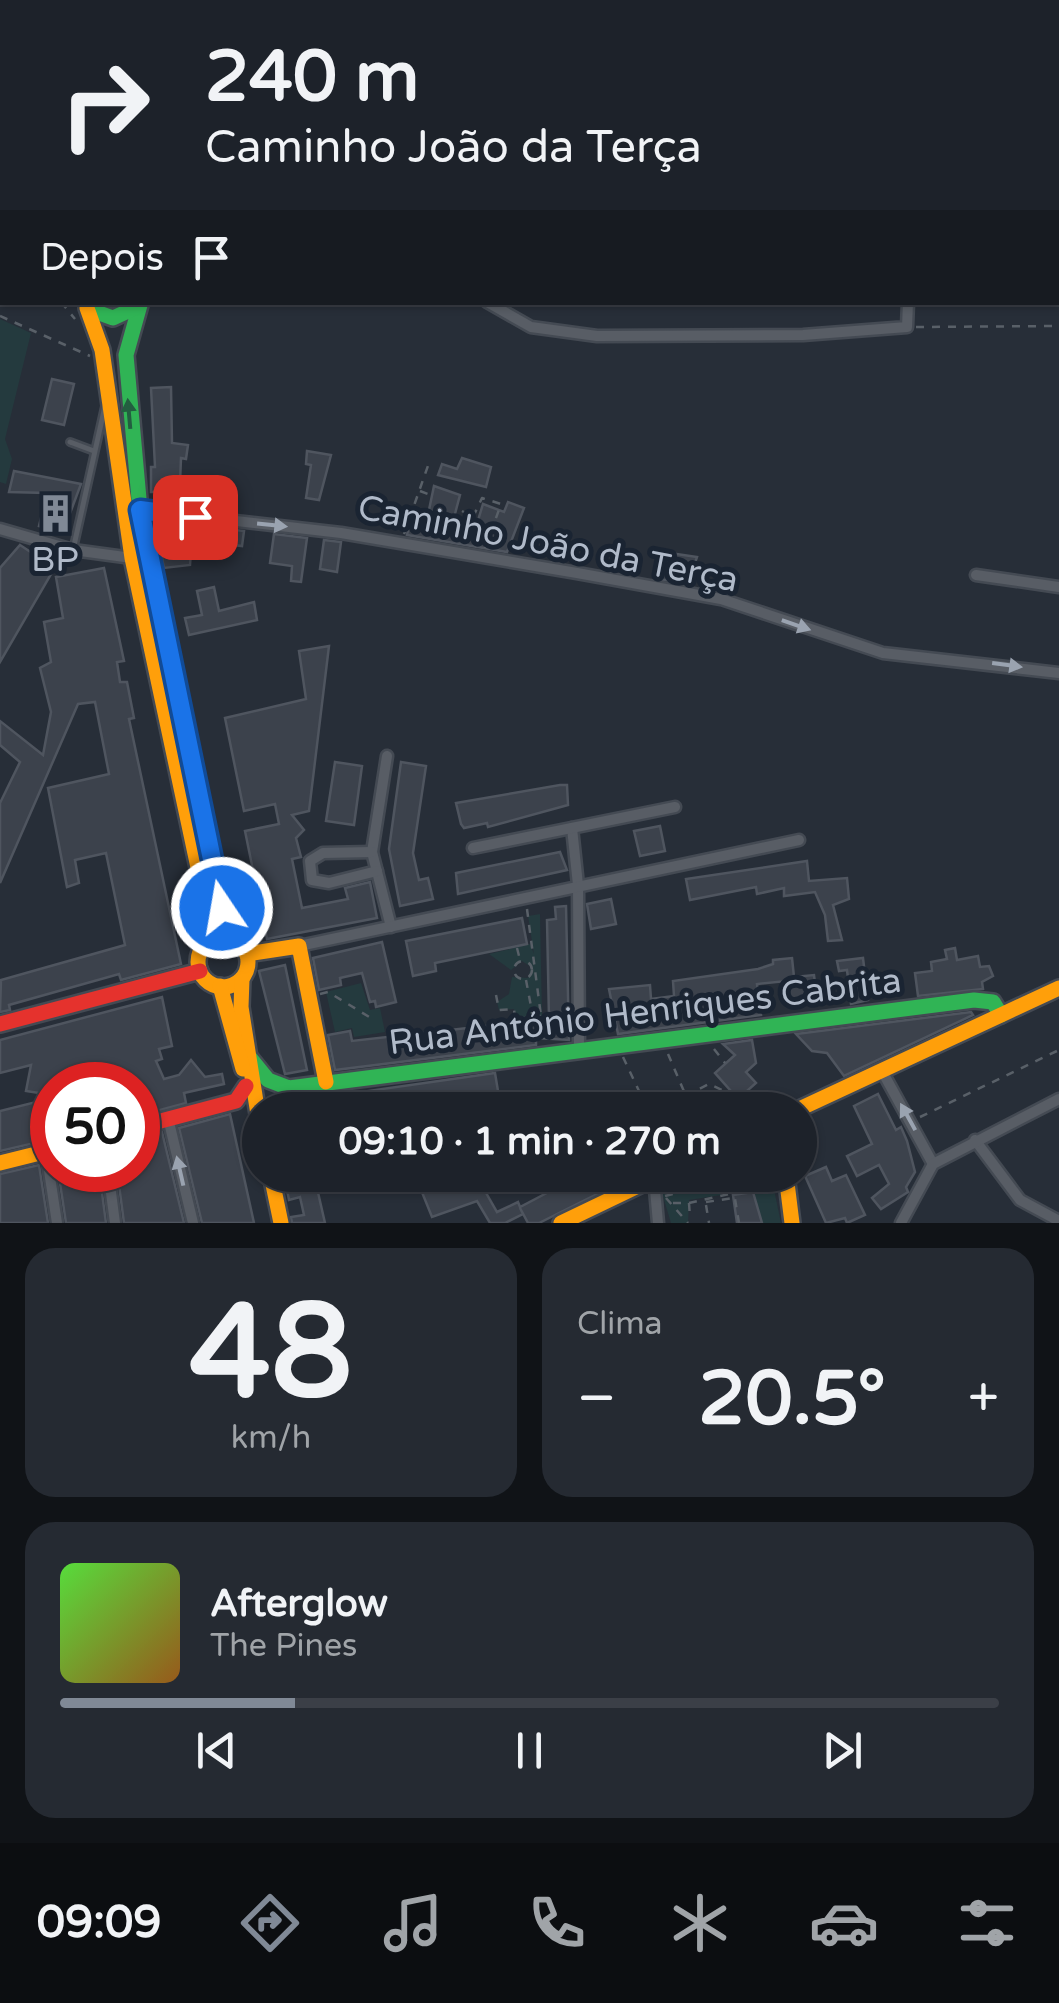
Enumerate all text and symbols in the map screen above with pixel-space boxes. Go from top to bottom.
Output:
text: 240 m [205,36,419,120]
icon: right [40,40,170,170]
text: Caminho João da Terça [205,121,702,175]
icon: arrive [184,230,239,285]
text: Depois [40,235,164,281]
one-way arrow [121,397,137,429]
pin [153,475,238,560]
street label: Caminho João da Terça [354,487,742,601]
icon: arrive [168,490,223,545]
building icon: BP [34,492,76,534]
one-way arrow [256,518,288,534]
place label: BP [31,539,79,581]
one-way arrow [782,619,812,634]
one-way arrow [991,658,1023,674]
position arrow [170,856,274,960]
street label: Rua António Henriques Cabrita [386,960,904,1064]
speed limit sign: 50 [30,1062,160,1192]
one-way arrow [899,1103,917,1131]
text: 09:10 · 1 min · 270 m [338,1119,721,1165]
one-way arrow [172,1155,187,1186]
text: 48 [189,1276,353,1432]
text: Clima [577,1305,663,1343]
text: 20.5° [698,1354,886,1444]
text: − [577,1366,616,1432]
text: + [968,1366,999,1432]
text: km/h [231,1419,311,1457]
text: Afterglow [210,1581,388,1627]
text: The Pines [210,1627,357,1665]
icon: previous [189,1723,244,1778]
icon: pause [502,1723,557,1778]
icon: next [815,1723,870,1778]
icon: directions [235,1888,305,1958]
icon: music [378,1888,448,1958]
icon: phone [522,1888,592,1958]
icon: climate [665,1888,735,1958]
icon: car [809,1888,879,1958]
icon: filters [952,1888,1022,1958]
text: 09:09 [37,1896,161,1950]

